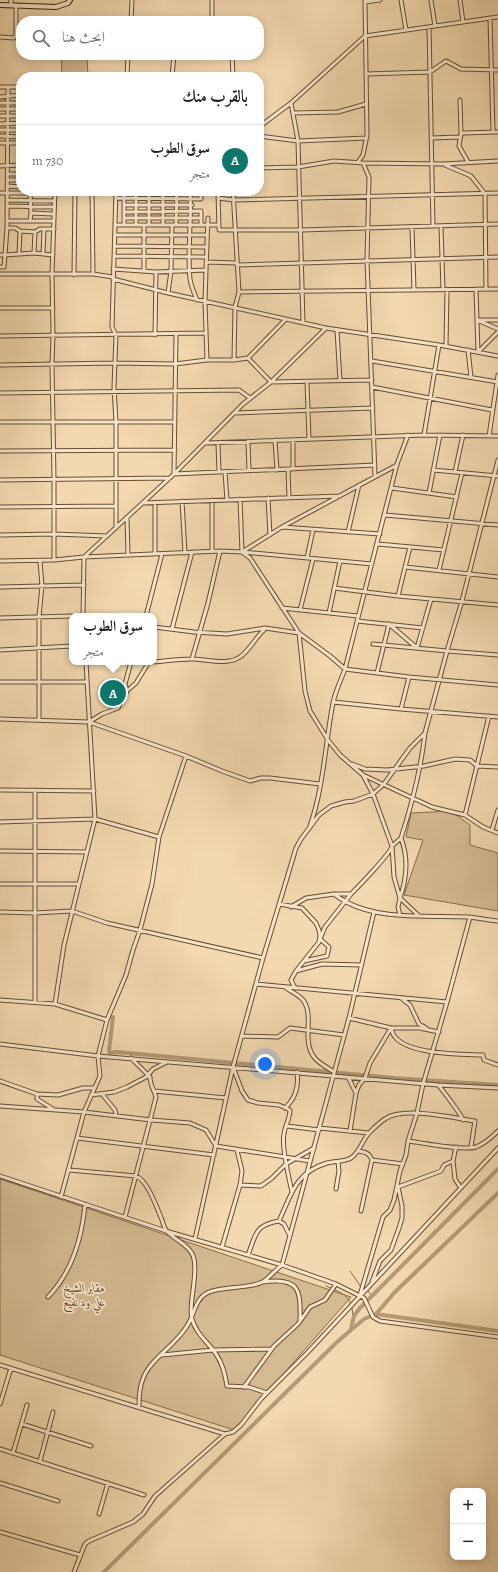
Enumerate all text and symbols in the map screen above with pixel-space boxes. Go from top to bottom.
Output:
search box [16,16,264,60]
icon: search [30,27,52,49]
text: ابحث هنا [62,27,105,47]
text: بالقرب منك [182,85,248,108]
text: سوق الطوب [150,138,210,158]
text: 730 m [32,152,63,169]
text: A [231,152,239,169]
text: متجر [189,165,210,182]
popup [69,613,157,665]
text: سوق الطوب [83,616,143,636]
text: متجر [83,643,104,660]
pin: A [100,678,126,708]
your location [255,1054,275,1074]
park label: مقابر الشيخ علي ود نفيع [63,1280,105,1314]
map controls [450,1488,486,1560]
button: + [450,1488,486,1524]
button: − [450,1524,486,1560]

